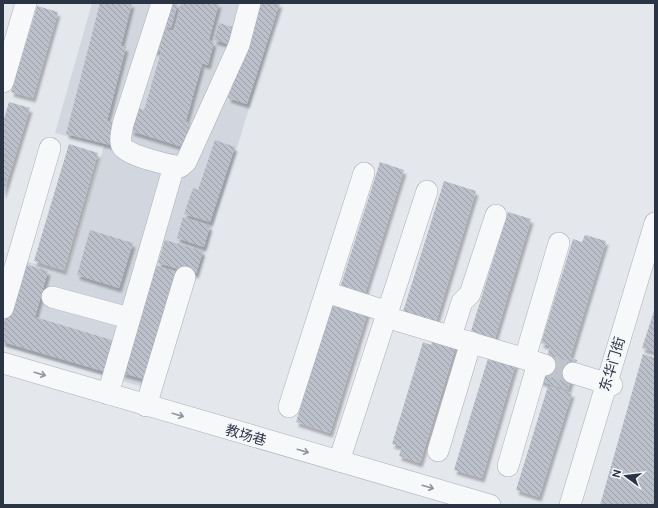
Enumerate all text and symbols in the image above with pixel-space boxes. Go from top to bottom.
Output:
street label: 东华门街 [596,335,628,393]
one-way arrow [34,371,47,378]
one-way arrow [172,412,185,419]
street label: 教场巷 [224,422,268,448]
one-way arrow [297,448,310,455]
north arrow [606,456,646,496]
text: N [609,468,623,479]
one-way arrow [422,484,435,491]

